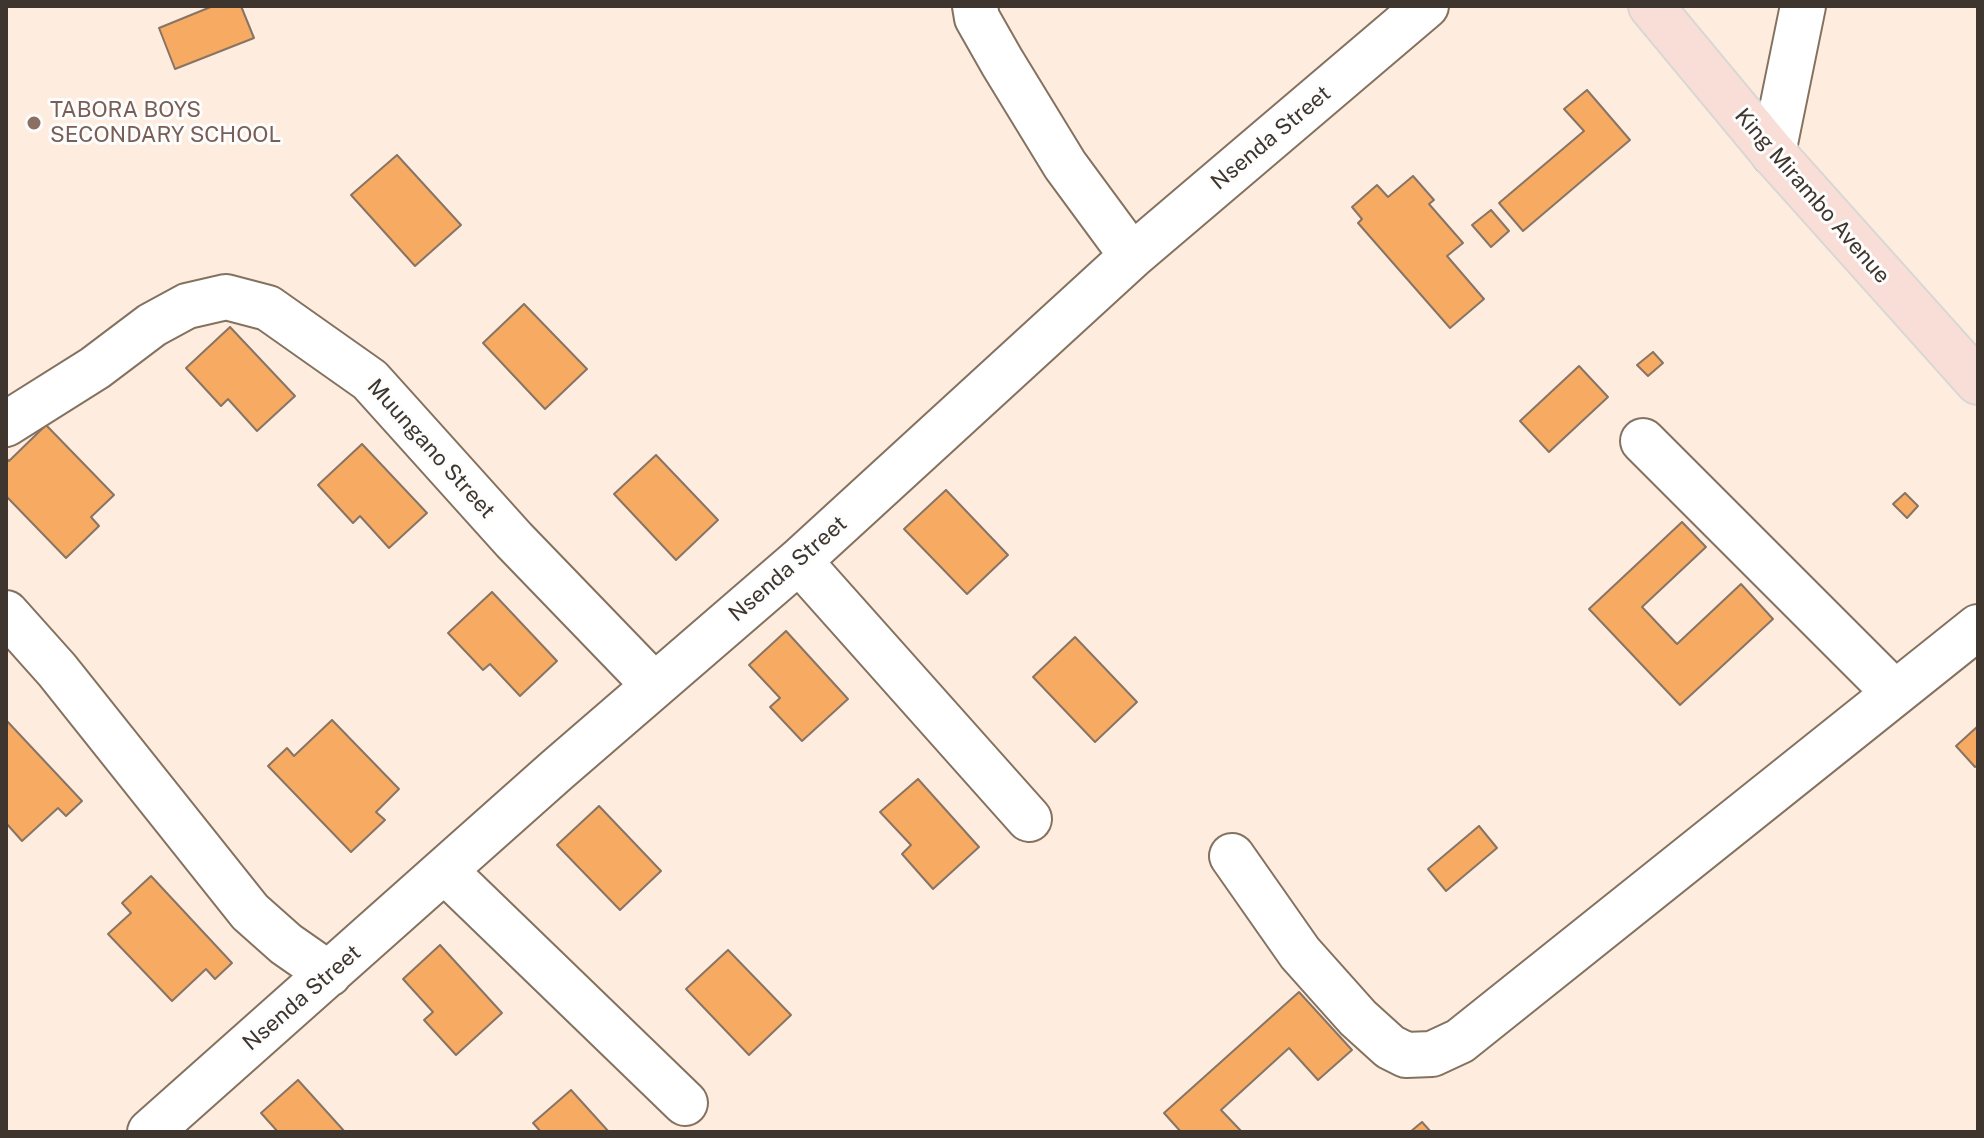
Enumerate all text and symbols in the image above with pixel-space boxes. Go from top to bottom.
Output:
street label: Nsenda Street [1206,80,1336,196]
place label: TABORA BOYS SECONDARY SCHOOL [50,97,281,148]
street label: King Mirambo Avenue [1729,103,1895,289]
marker: TABORA BOYS SECONDARY SCHOOL [25,114,43,132]
street label: Muungano Street [362,374,500,524]
street label: Nsenda Street [724,511,852,627]
street label: Nsenda Street [238,940,366,1056]

